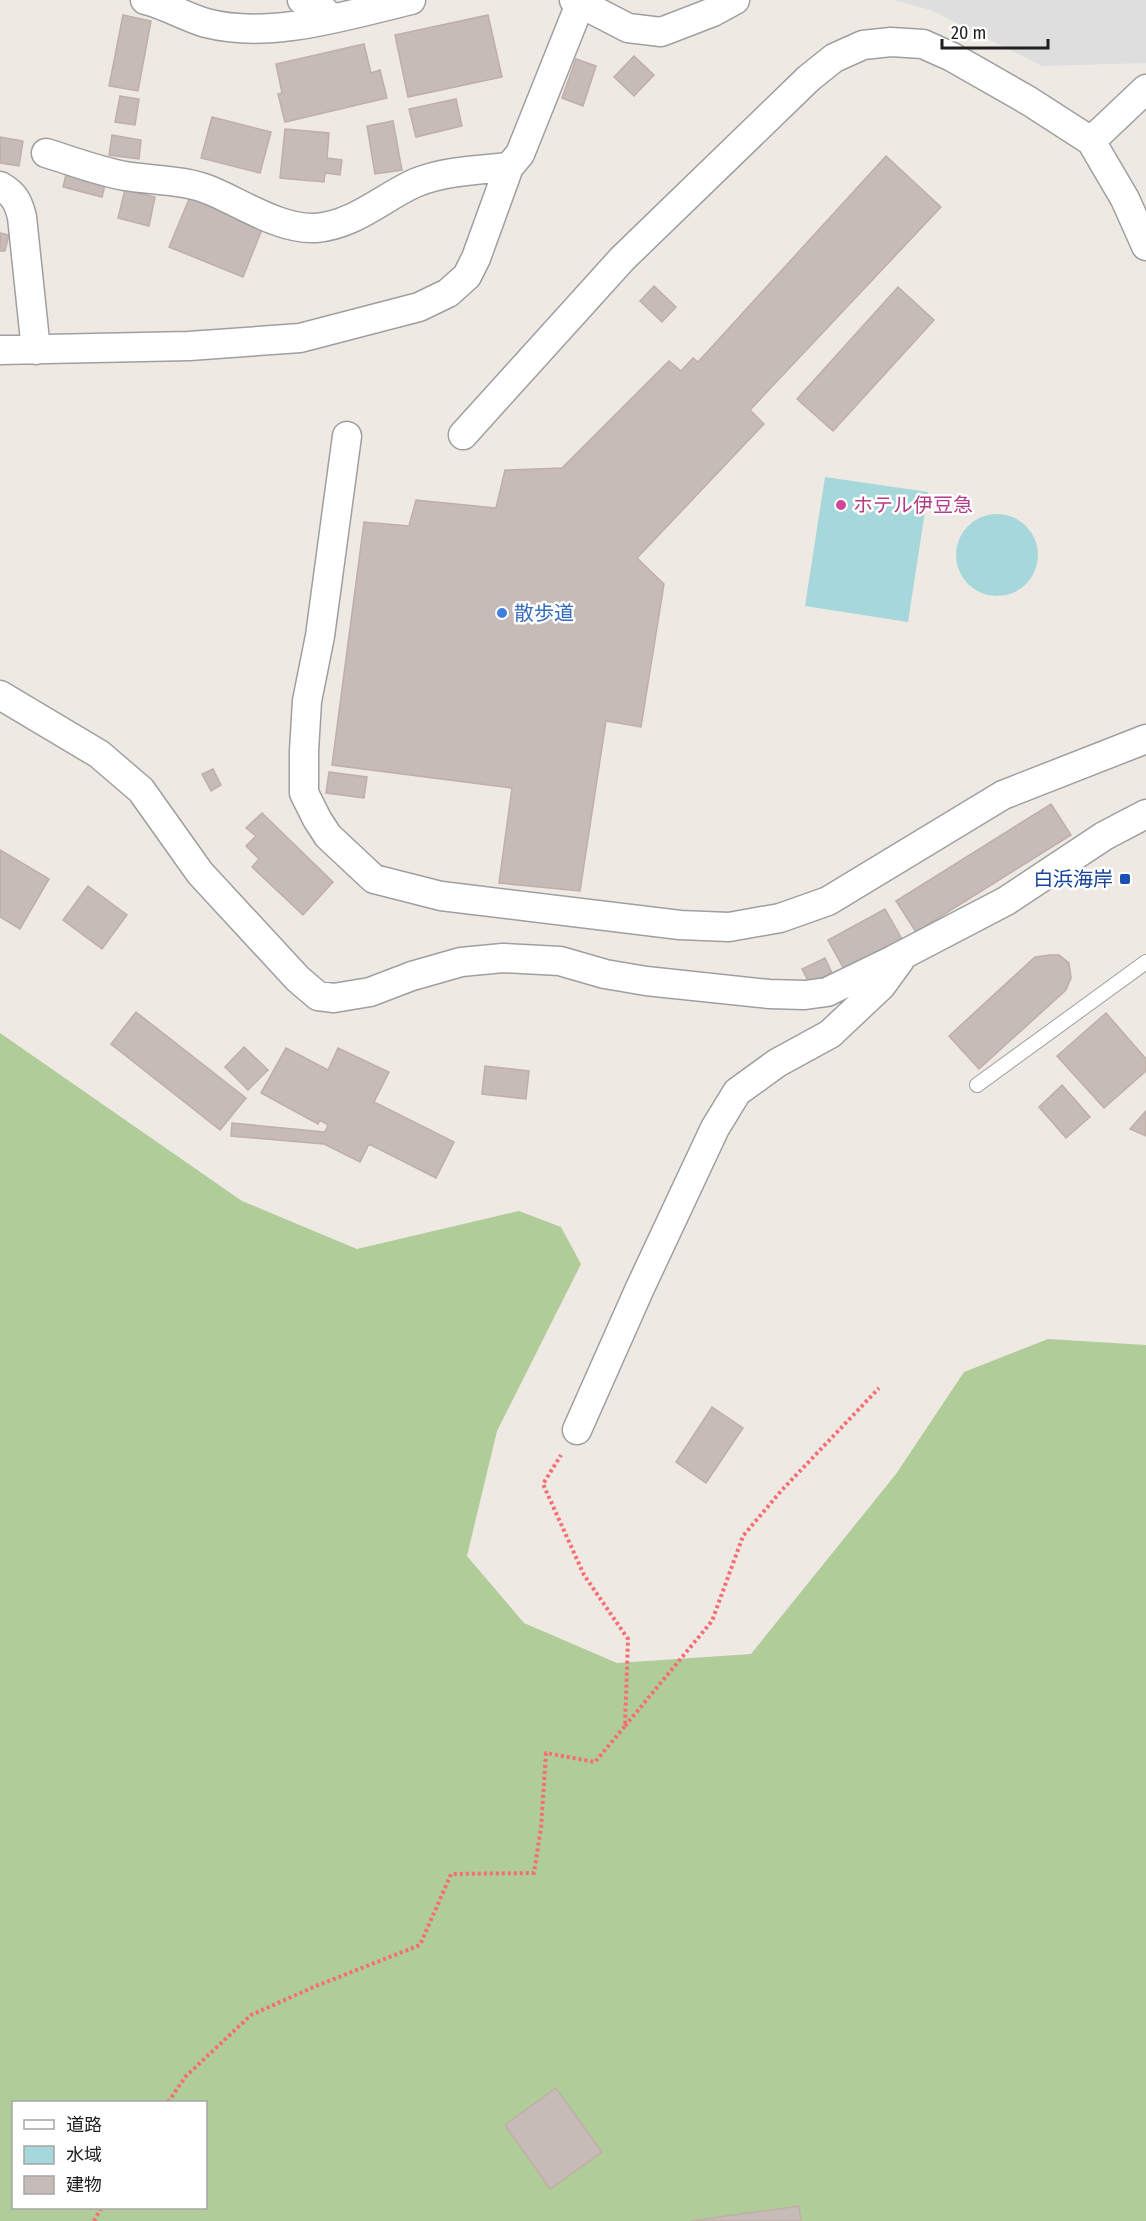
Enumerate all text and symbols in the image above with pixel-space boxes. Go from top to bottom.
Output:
scale bar [942,12,1048,50]
text: 20 m [951,22,986,44]
place label: ホテル伊豆急 [853,493,973,517]
marker: ホテル伊豆急 [834,498,848,512]
place label: 散歩道 [514,601,574,625]
marker: 散歩道 [495,606,509,620]
place label: 白浜海岸 [1033,867,1113,891]
marker: 白浜海岸 [1118,872,1132,886]
legend [12,2101,207,2209]
text: 道路 [66,2114,102,2136]
text: 水域 [66,2144,102,2166]
text: 建物 [66,2174,102,2196]

